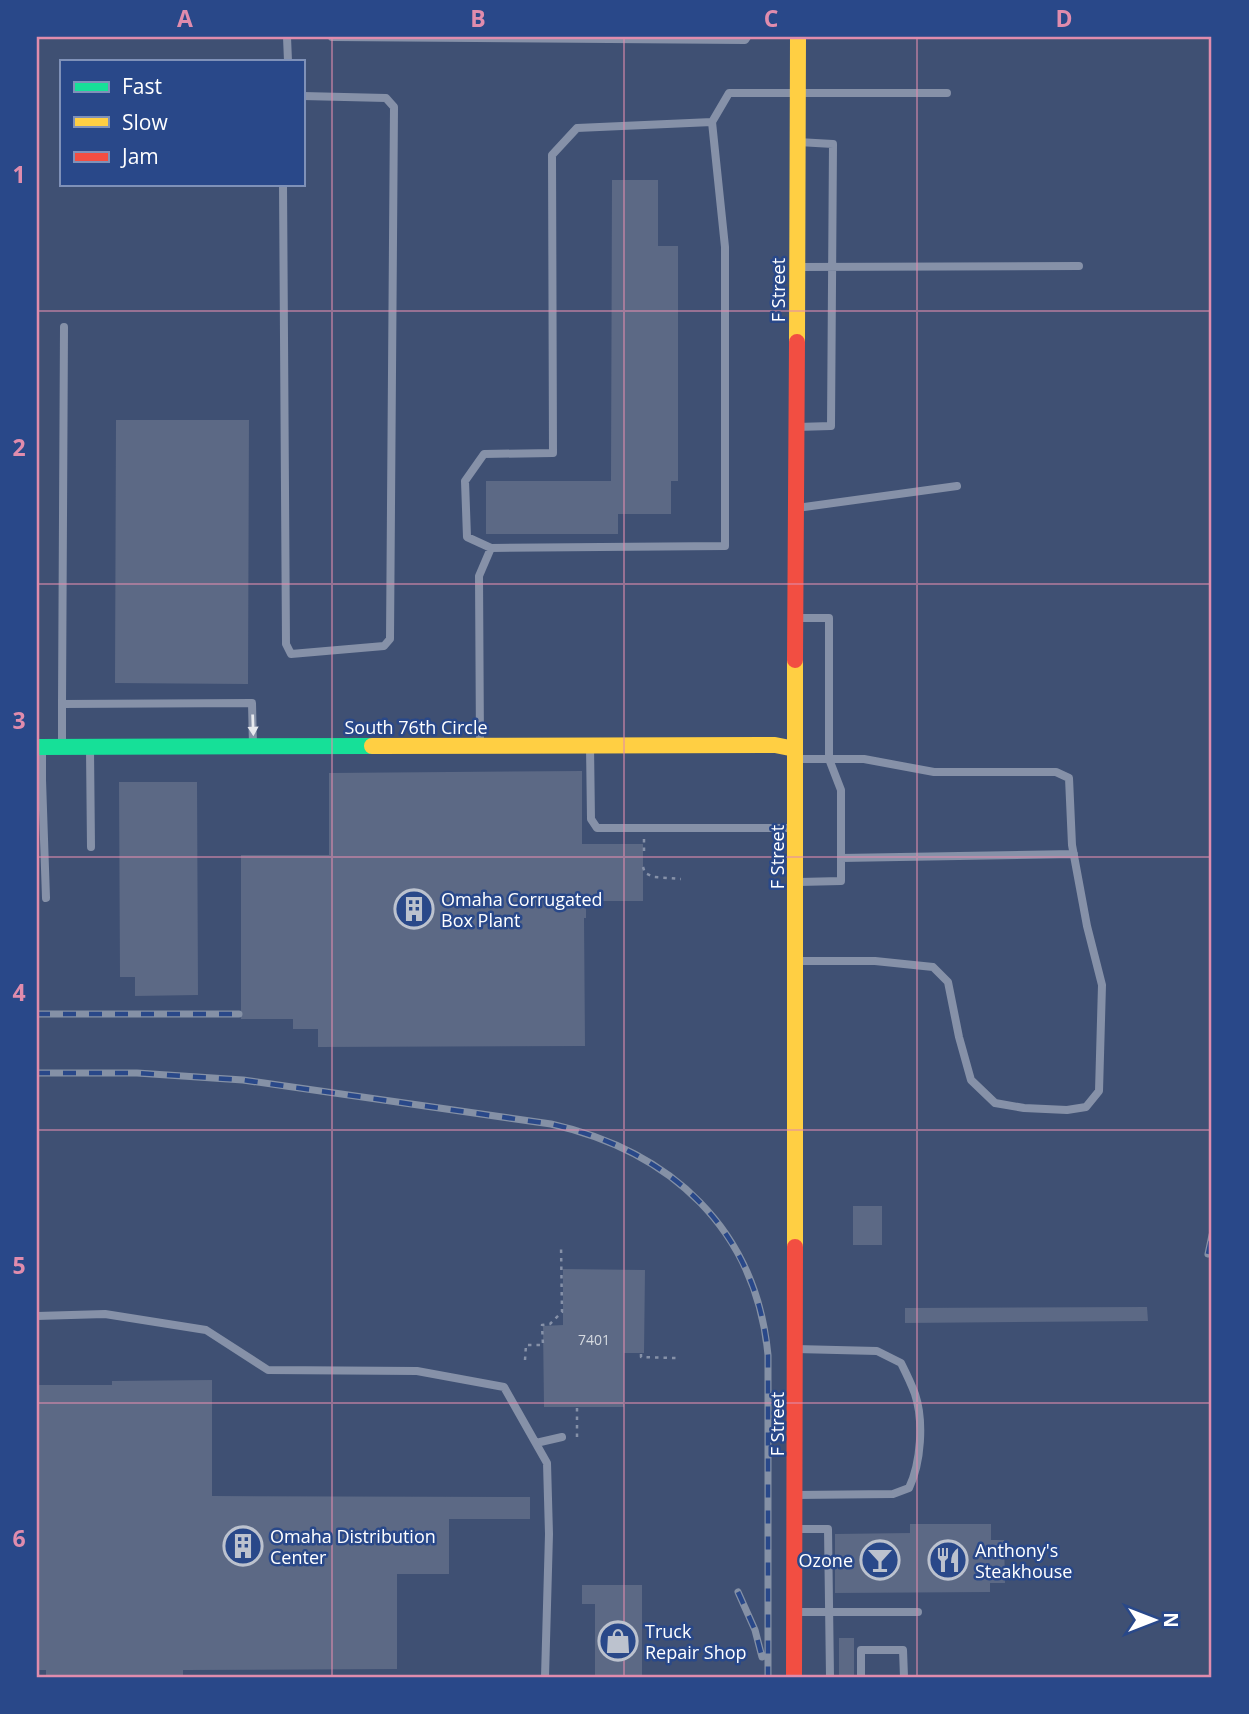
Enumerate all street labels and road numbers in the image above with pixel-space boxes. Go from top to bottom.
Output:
street label: F Street [766,258,790,322]
street label: South 76th Circle [344,715,488,739]
street label: F Street [765,825,789,889]
street label: F Street [765,1392,789,1456]

